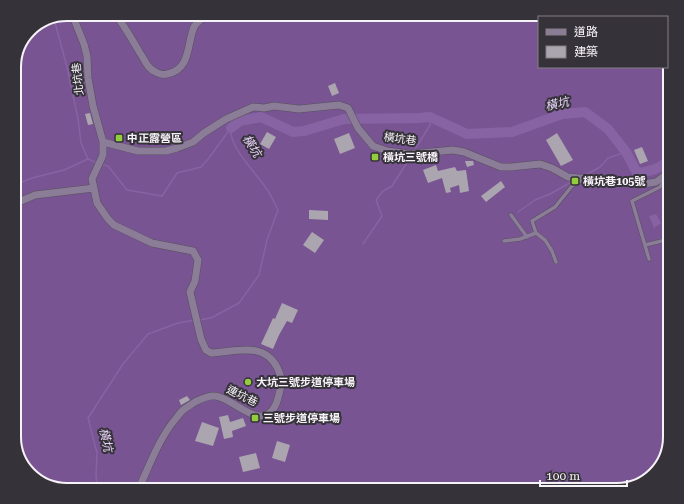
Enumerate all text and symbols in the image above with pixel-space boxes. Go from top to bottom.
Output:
legend [538,16,668,68]
text: 道路 [574,25,598,39]
text: 建築 [574,45,598,59]
street label: 北坑巷 [70,62,86,96]
water label: 橫坑 [544,94,572,114]
street label: 橫坑巷 [383,130,417,148]
place label: 中正露營區 [127,132,182,145]
water label: 橫坑 [240,132,265,162]
marker: 中正露營區 [114,133,124,143]
place label: 橫坑三號橋 [383,151,438,164]
marker: 橫坑三號橋 [370,152,380,162]
place label: 橫坑巷105號 [583,175,645,188]
marker: 橫坑巷105號 [570,176,580,186]
place label: 大坑三號步道停車場 [256,376,355,389]
marker: 大坑三號步道停車場 [243,377,253,387]
street label: 連坑巷 [224,383,260,409]
place label: 三號步道停車場 [263,412,340,425]
marker: 三號步道停車場 [250,413,260,423]
water label: 橫坑 [97,427,116,455]
scale bar [540,462,627,488]
text: 100 m [546,469,580,483]

